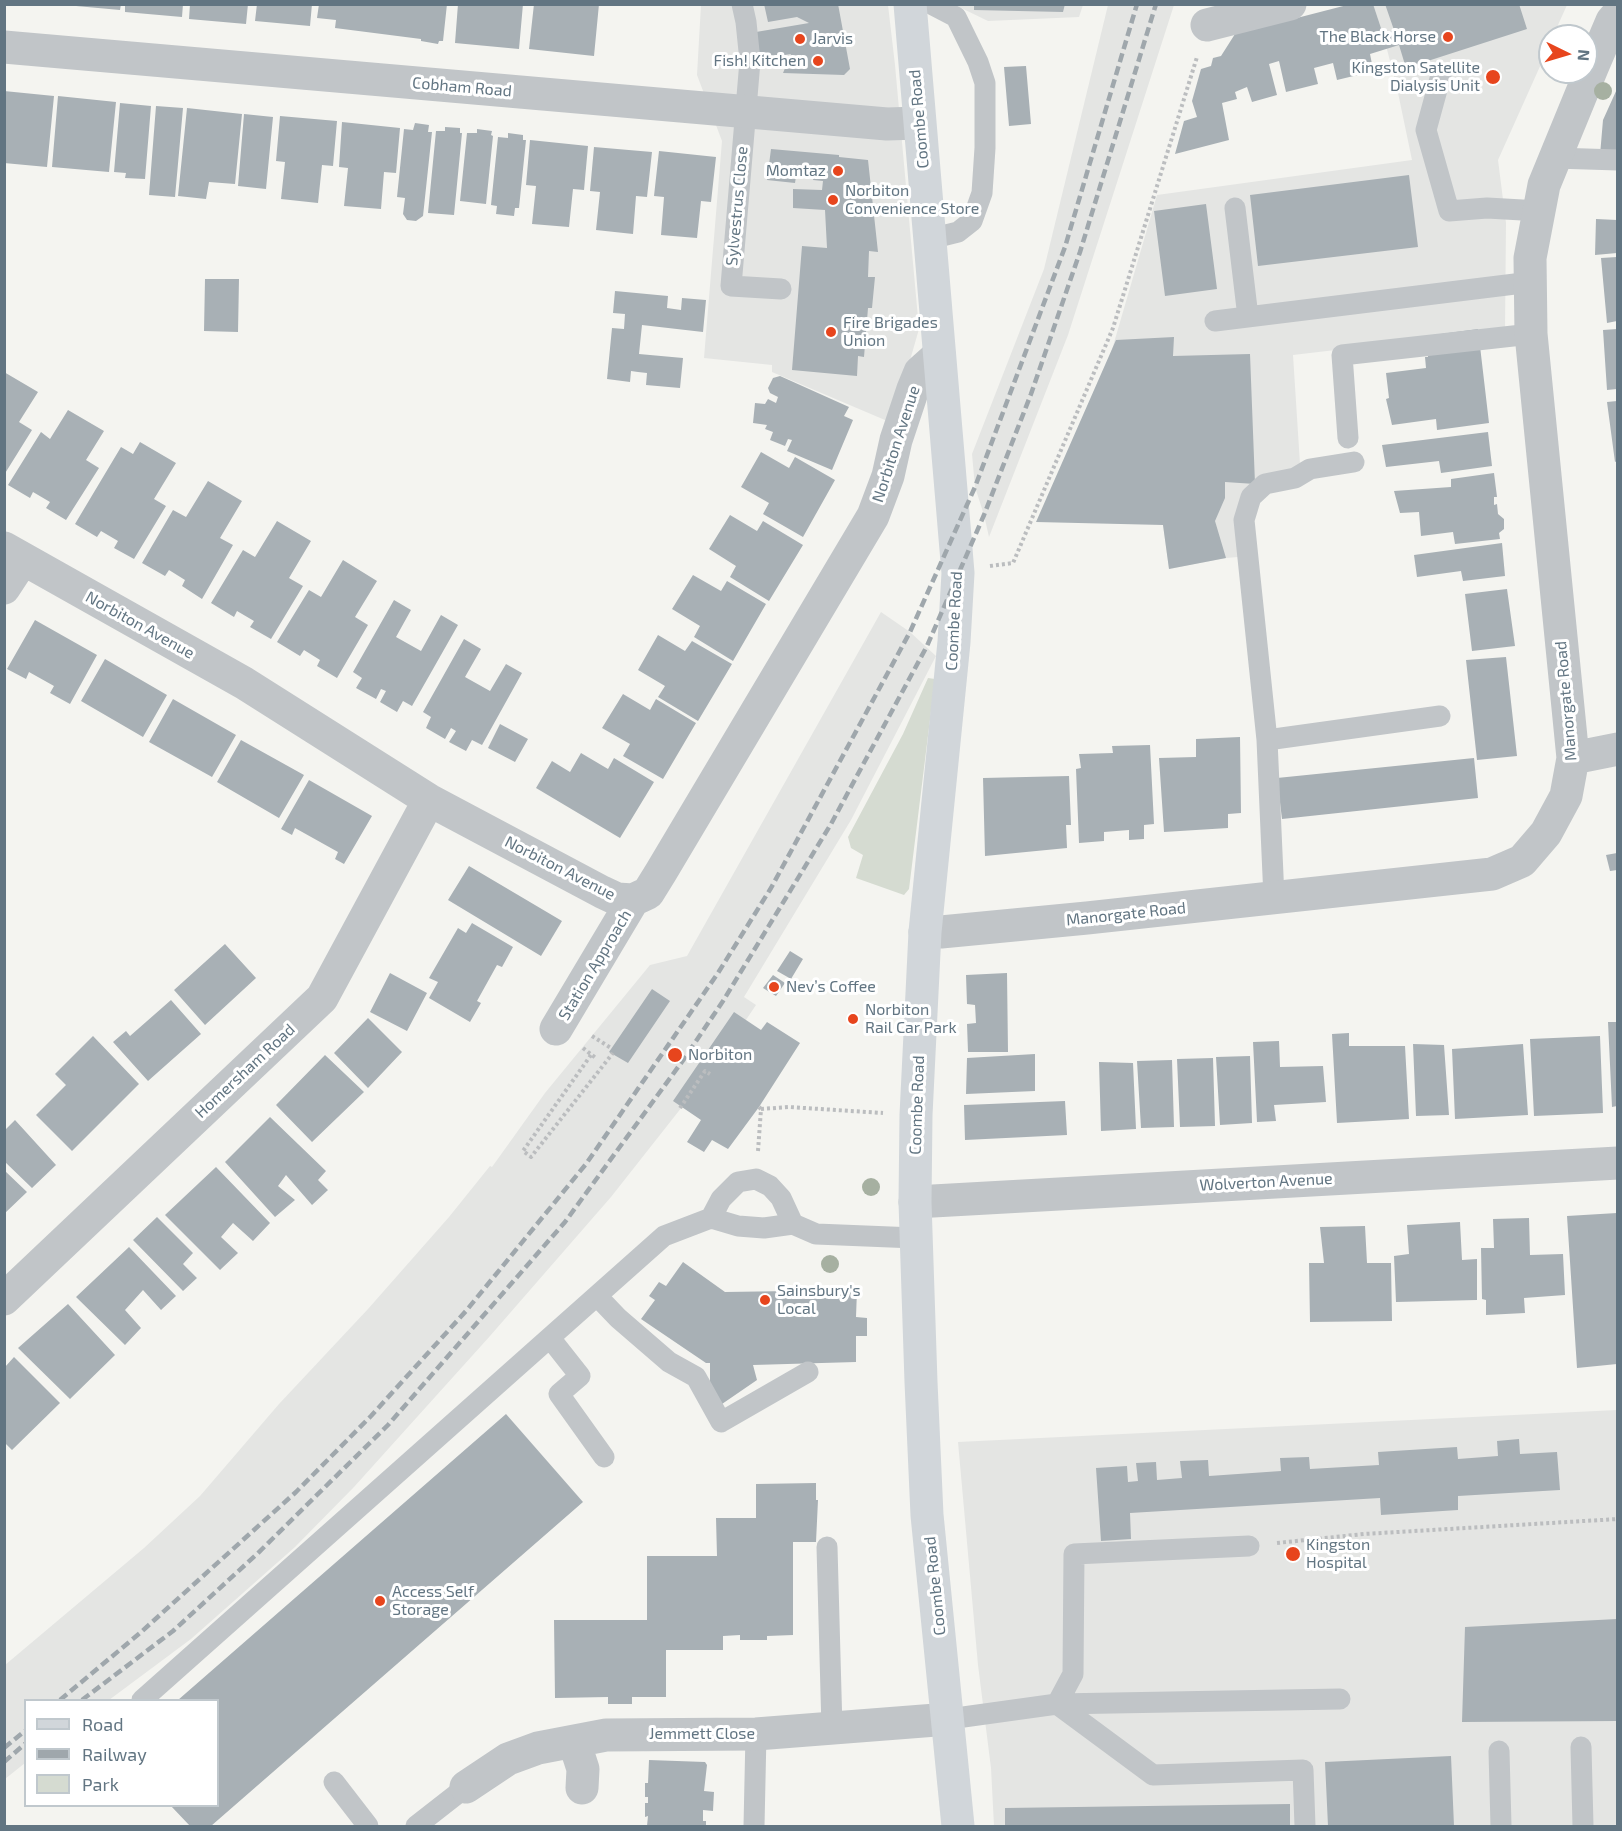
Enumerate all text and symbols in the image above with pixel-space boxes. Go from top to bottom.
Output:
north arrow [1538,24,1598,84]
place label: The Black Horse [1319,27,1436,47]
place label: Jarvis [812,29,853,49]
marker: The Black Horse [1441,30,1455,44]
marker: Jarvis [793,32,807,46]
text: N [1574,49,1594,62]
place label: Fish! Kitchen [714,51,806,71]
marker: Fish! Kitchen [811,54,825,68]
place label: Kingston Satellite Dialysis Unit [1352,58,1480,96]
marker: Kingston Satellite Dialysis Unit [1484,68,1502,86]
street label: Coombe Road [905,69,933,169]
street label: Cobham Road [411,73,513,101]
street label: Sylvestrus Close [722,145,752,267]
place label: Momtaz [766,161,826,181]
marker: Momtaz [831,164,845,178]
place label: Norbiton Convenience Store [845,181,979,219]
marker: Norbiton Convenience Store [826,193,840,207]
place label: Fire Brigades Union [843,313,938,351]
marker: Fire Brigades Union [824,325,838,339]
street label: Norbiton Avenue [868,383,924,505]
street label: Coombe Road [942,571,966,671]
street label: Norbiton Avenue [82,587,198,663]
street label: Manorgate Road [1551,640,1581,762]
street label: Norbiton Avenue [501,832,619,904]
street label: Manorgate Road [1065,898,1187,930]
street label: Station Approach [554,906,636,1024]
place label: Nev’s Coffee [786,977,876,997]
marker: Nev’s Coffee [767,980,781,994]
place label: Norbiton Rail Car Park [865,1000,957,1038]
marker: Norbiton Rail Car Park [846,1012,860,1026]
street label: Homersham Road [191,1020,299,1122]
place label: Norbiton [688,1045,752,1065]
marker: Norbiton [666,1046,684,1064]
street label: Coombe Road [906,1055,928,1155]
street label: Wolverton Avenue [1199,1169,1333,1195]
place label: Sainsbury's Local [777,1281,861,1319]
marker: Sainsbury's Local [758,1293,772,1307]
place label: Kingston Hospital [1306,1535,1370,1573]
street label: Coombe Road [920,1536,950,1636]
marker: Kingston Hospital [1284,1545,1302,1563]
place label: Access Self Storage [392,1582,474,1620]
marker: Access Self Storage [373,1594,387,1608]
legend [24,1699,219,1807]
text: Road [82,1713,123,1735]
street label: Jemmett Close [649,1724,755,1744]
text: Railway [82,1743,147,1765]
text: Park [82,1773,119,1795]

